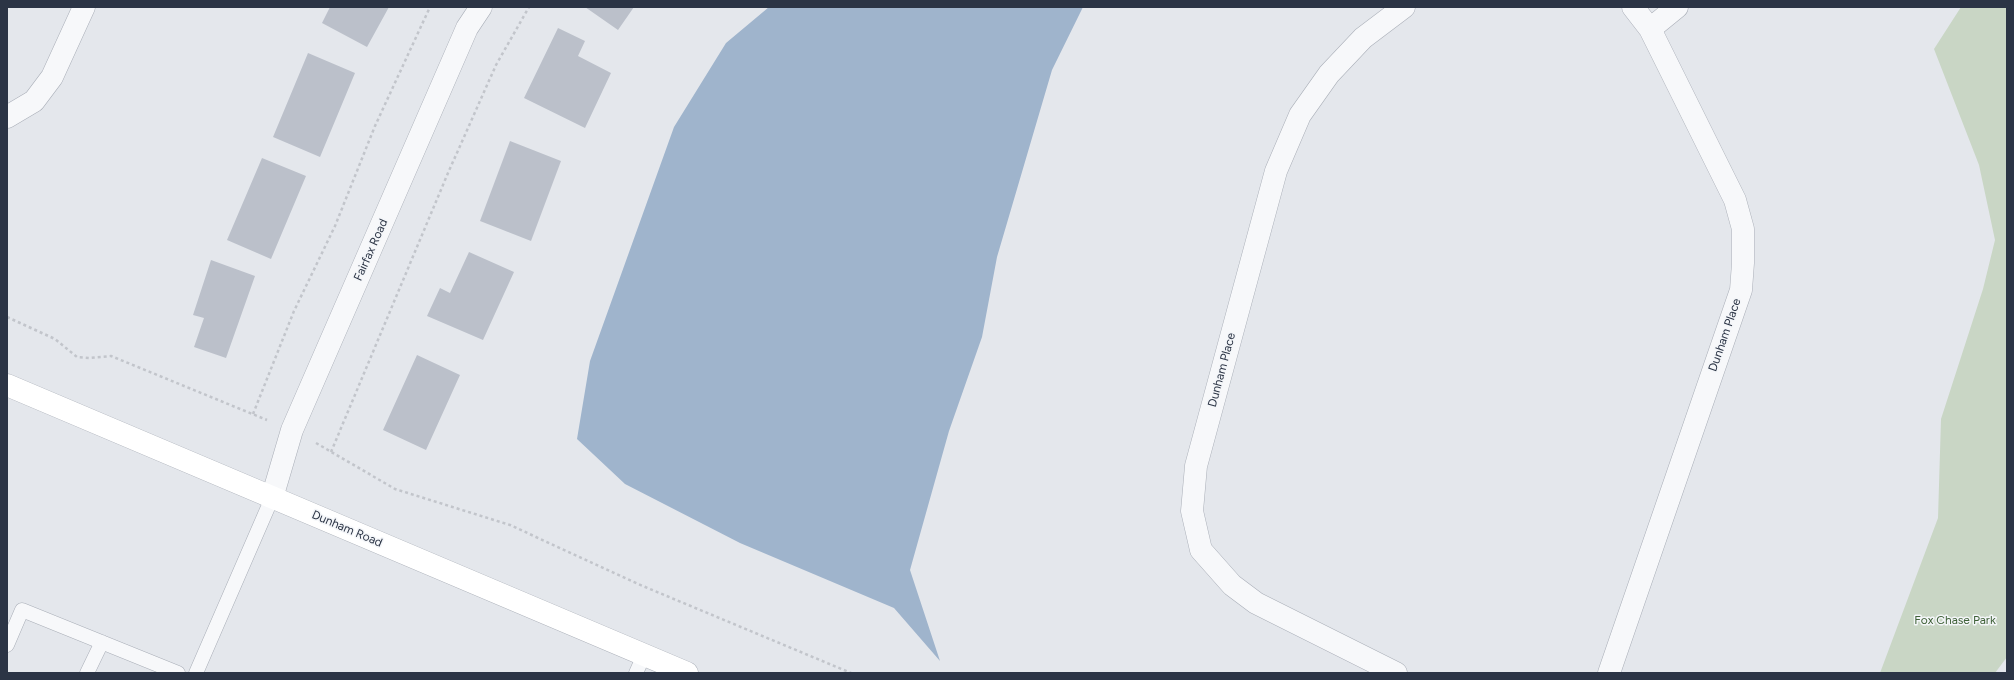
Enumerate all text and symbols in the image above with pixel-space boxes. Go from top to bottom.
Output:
street label: Fairfax Road [351,217,391,283]
street label: Dunham Place [1706,297,1744,373]
street label: Dunham Place [1205,331,1239,409]
street label: Dunham Road [310,508,384,550]
park label: Fox Chase Park [1914,613,1996,627]

